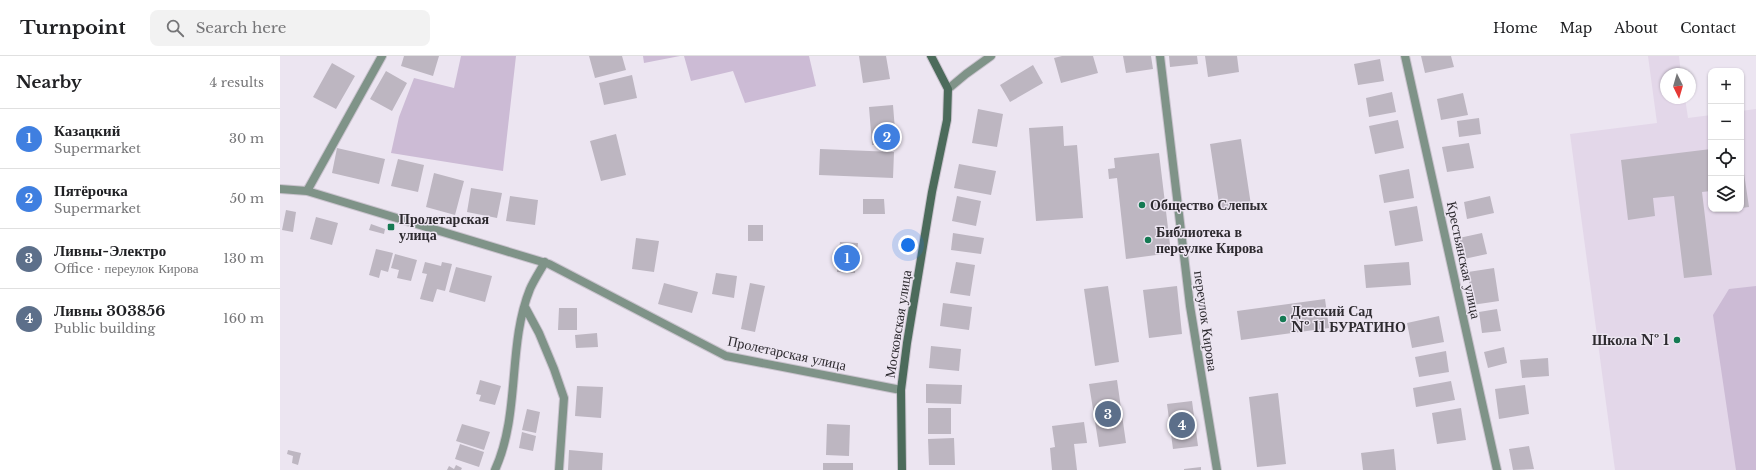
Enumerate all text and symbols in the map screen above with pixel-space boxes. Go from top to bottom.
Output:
search box [150,10,430,46]
text: Turnpoint [20,16,126,39]
icon: search [164,17,186,39]
text: Search here [196,18,286,37]
text: Home [1493,19,1538,37]
text: Map [1560,19,1592,37]
text: About [1614,19,1658,37]
text: Contact [1680,19,1736,37]
north arrow [1660,68,1696,104]
map controls [1708,68,1744,212]
button: + [1708,68,1744,104]
text: Nearby [16,72,82,93]
text: 4 results [210,74,264,91]
button: − [1708,104,1744,140]
text: Казацкий [54,121,120,140]
pin: 2 [874,122,900,152]
text: 1 [26,130,32,147]
text: 30 m [229,130,264,147]
text: Supermarket [54,140,141,157]
button: locate [1708,140,1744,176]
button: layers [1708,176,1744,212]
text: Пятёрочка [54,181,128,200]
text: 2 [25,190,33,207]
text: 50 m [230,190,264,207]
place label: Общество Слепых [1150,196,1268,214]
text: Supermarket [54,200,141,217]
marker: Общество Слепых [1137,200,1147,210]
street label: Крестьянская улица [1443,200,1485,321]
place label: Пролетарская улица [399,210,489,244]
marker: Пролетарская улица [386,222,396,232]
place label: Библиотека в переулке Кирова [1156,223,1263,257]
your location [898,235,918,255]
marker: Библиотека в переулке Кирова [1143,235,1153,245]
text: Ливны-Электро [54,241,166,260]
pin: 1 [834,243,860,273]
text: 3 [25,250,33,267]
text: 130 m [223,250,264,267]
text: Office · переулок Кирова [54,260,199,277]
street label: Московская улица [881,268,916,379]
street label: переулок Кирова [1190,270,1222,373]
text: Ливны 303856 [54,301,165,320]
place label: Детский Сад № 11 БУРАТИНО [1291,302,1406,336]
text: 4 [25,310,33,327]
text: 160 m [223,310,264,327]
marker: Детский Сад № 11 БУРАТИНО [1278,314,1288,324]
text: Public building [54,320,155,337]
place label: Школа № 1 [1592,331,1669,349]
street label: Пролетарская улица [726,332,849,375]
marker: Школа № 1 [1672,335,1682,345]
pin: 3 [1095,399,1121,429]
pin: 4 [1169,410,1195,440]

